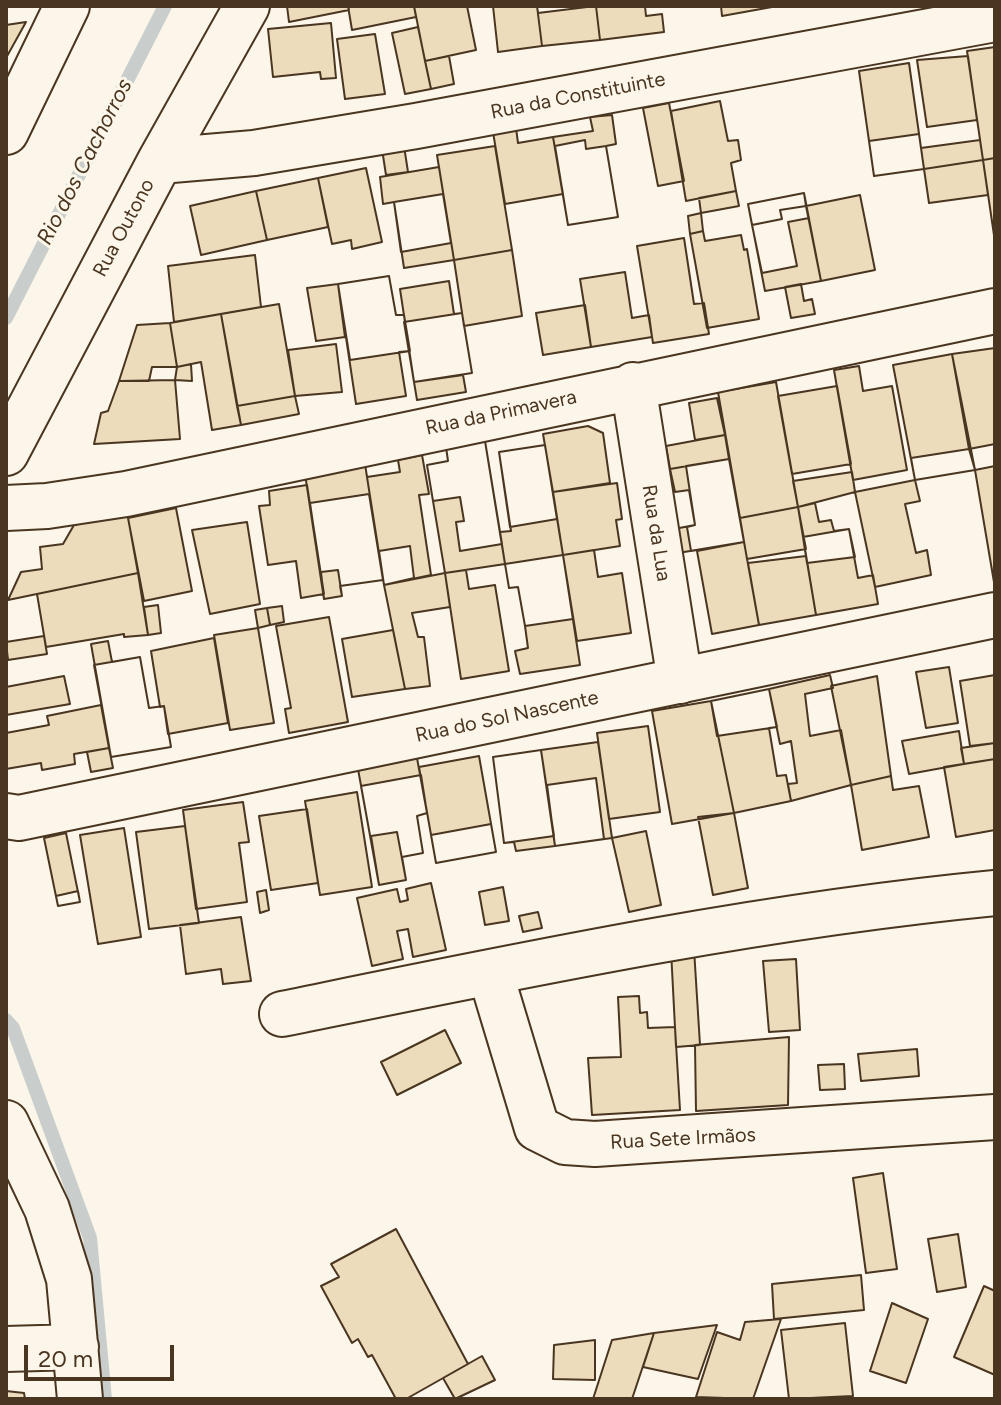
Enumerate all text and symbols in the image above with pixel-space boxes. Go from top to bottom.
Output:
street label: Rua da Constituinte [489,67,667,125]
water label: Rio dos Cachorros [32,75,138,249]
street label: Rua Outono [88,175,160,281]
street label: Rua da Primavera [423,385,579,441]
street label: Rua da Lua [637,483,675,583]
street label: Rua do Sol Nascente [413,686,601,748]
street label: Rua Sete Irmãos [610,1123,756,1155]
scale bar [28,1329,178,1379]
text: 20 m [38,1344,93,1373]

